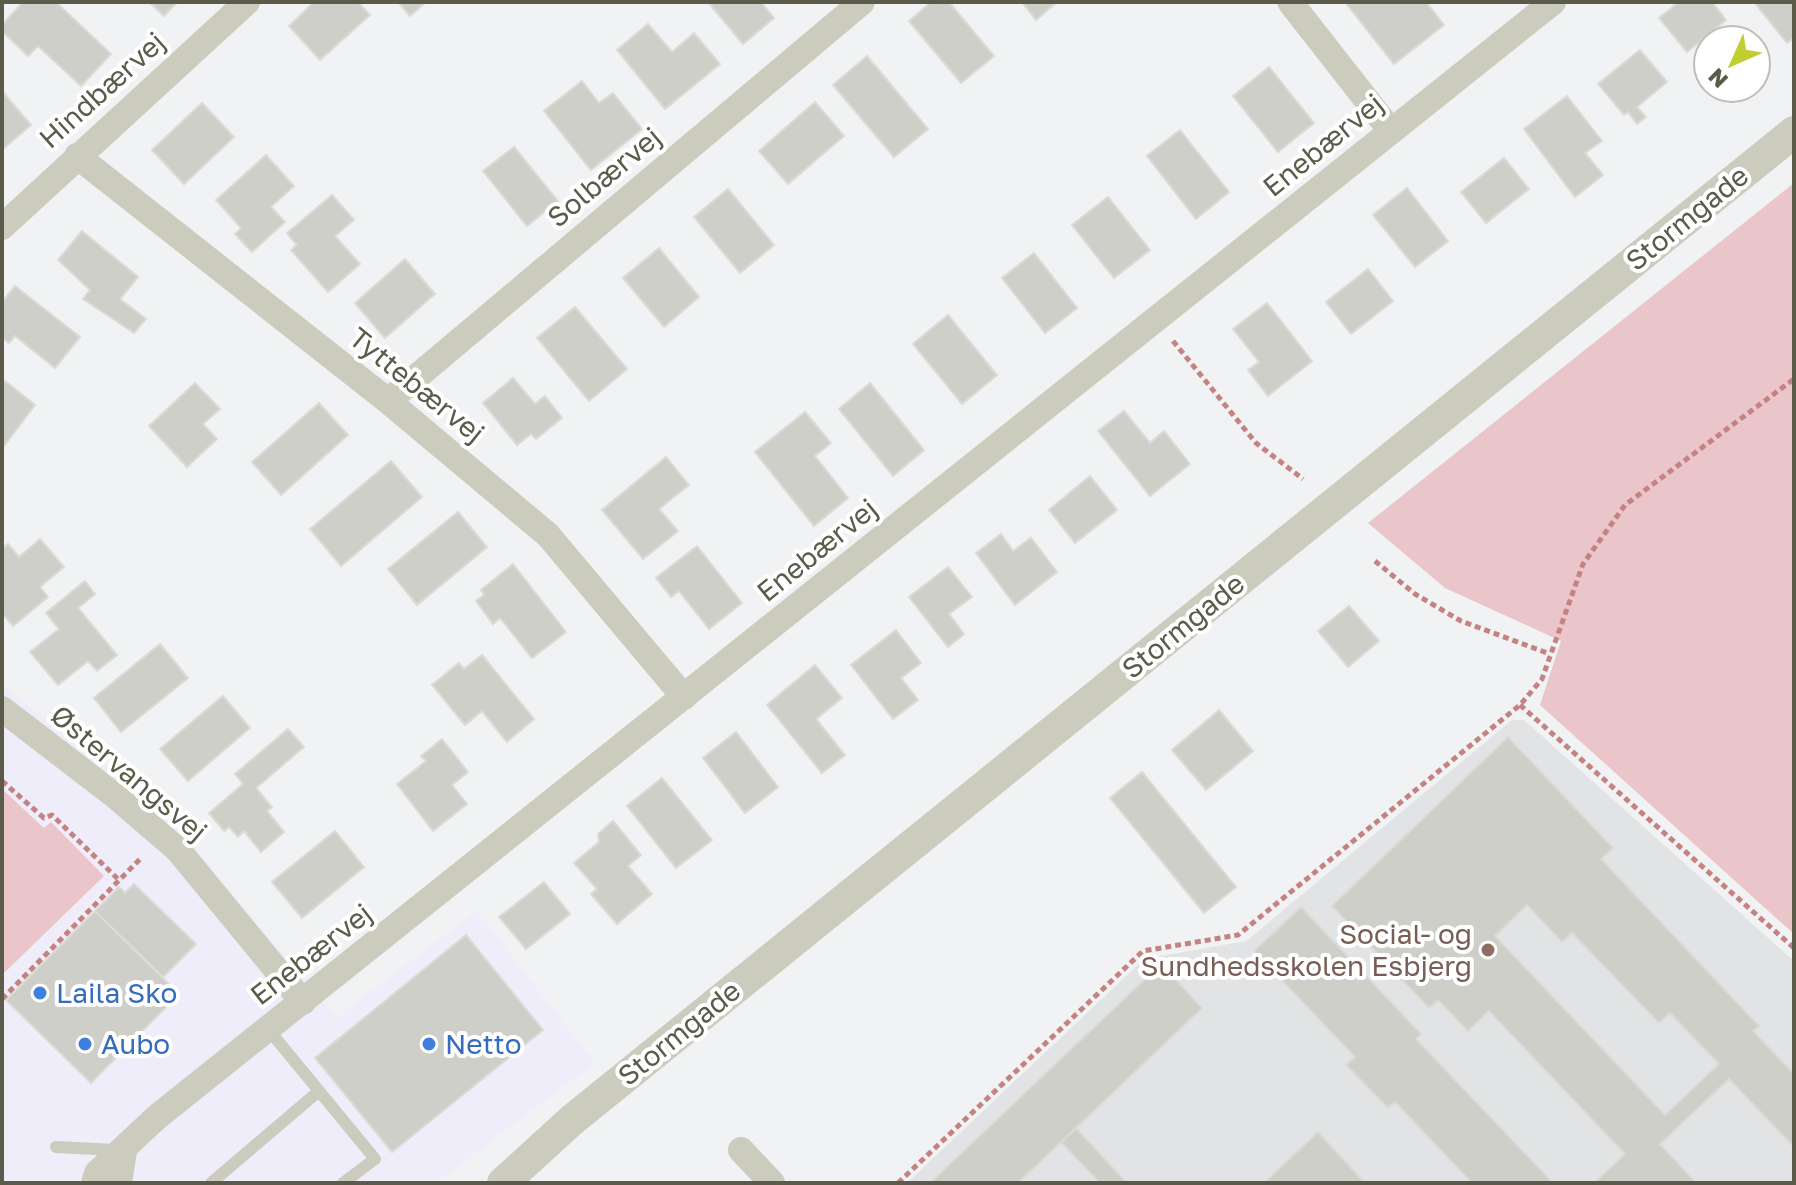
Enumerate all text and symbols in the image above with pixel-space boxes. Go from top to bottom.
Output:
north arrow [1692,24,1772,104]
street label: Hindbærvej [32,25,171,155]
text: N [1702,63,1733,94]
street label: Enebærvej [1256,86,1389,203]
street label: Solbærvej [540,120,667,234]
street label: Stormgade [1619,158,1754,277]
street label: Tyttebærvej [343,320,491,449]
street label: Enebærvej [750,491,883,608]
street label: Stormgade [1115,566,1250,685]
street label: Østervangsvej [45,698,214,847]
street label: Enebærvej [244,896,378,1011]
place label: Social- og Sundhedsskolen Esbjerg [1140,917,1472,982]
marker: Social- og Sundhedsskolen Esbjerg [1479,941,1497,959]
street label: Stormgade [611,973,746,1092]
place label: Laila Sko [56,976,177,1009]
marker: Laila Sko [31,984,49,1002]
place label: Aubo [101,1027,170,1060]
place label: Netto [445,1027,521,1060]
marker: Aubo [76,1035,94,1053]
marker: Netto [420,1035,438,1053]

